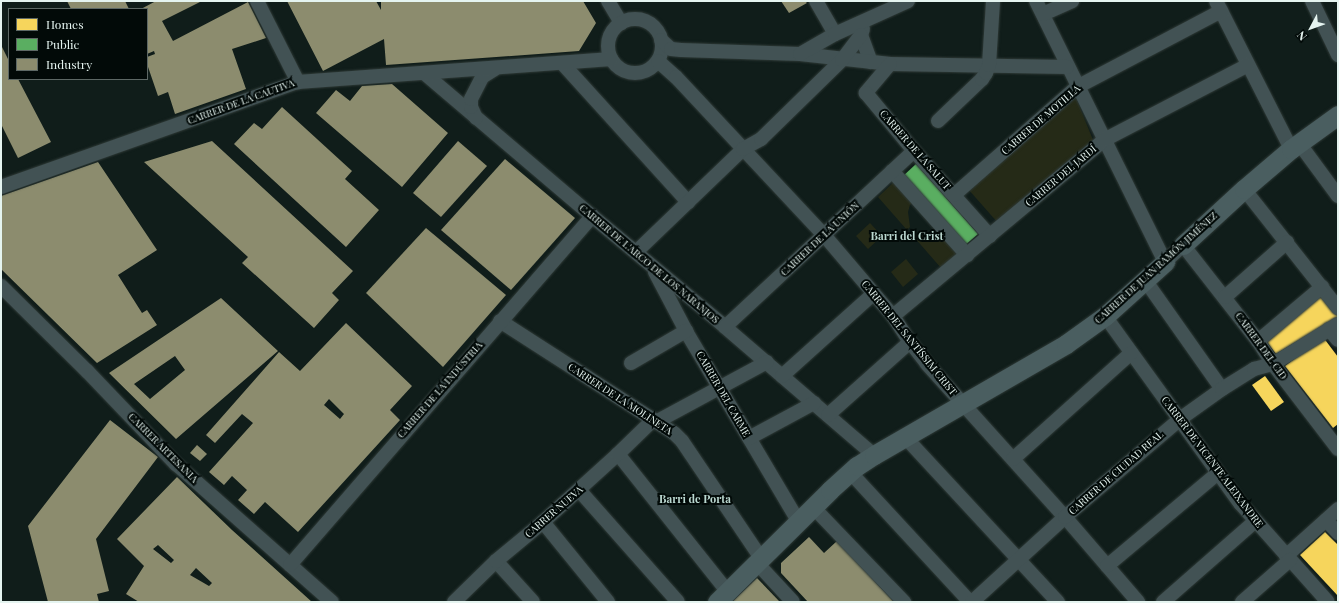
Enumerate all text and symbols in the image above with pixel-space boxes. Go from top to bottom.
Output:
legend [8,8,148,80]
north arrow [1291,8,1331,48]
text: Homes [46,16,84,32]
text: N [1293,28,1310,44]
text: Public [46,36,79,52]
text: Industry [46,56,92,72]
street label: CARRER DE LA CAUTIVA [186,77,296,127]
street label: CARRER DE MOTILLA [999,83,1083,157]
street label: CARRER DE LA SALUT [877,108,953,192]
street label: CARRER DEL JARDÍ [1023,143,1099,209]
street label: CARRER DE LA UNIÓN [778,199,862,279]
street label: CARRER DE L'ARCO DE LOS NARANJOS [577,202,721,326]
street label: CARRER DE JUAN RAMÓN JIMÉNEZ [1092,210,1220,326]
district label: Barri del Crist [871,229,943,243]
street label: CARRER DEL SANTÍSSIM CRIST [859,278,959,398]
street label: CARRER DEL CID [1233,310,1289,382]
street label: CARRER DE LA INDÚSTRIA [395,339,485,441]
street label: CARRER DEL CARME [694,349,752,439]
street label: CARRER DE LA MOLINETA [566,361,674,437]
street label: CARRER DE VICENTE ALEIXANDRE [1159,394,1265,530]
street label: CARRER ARTESANIA [126,411,200,485]
street label: CARRER DE CIUDAD REAL [1066,429,1166,517]
street label: CARRER NUEVA [523,484,585,540]
district label: Barri de Porta [659,492,731,506]

